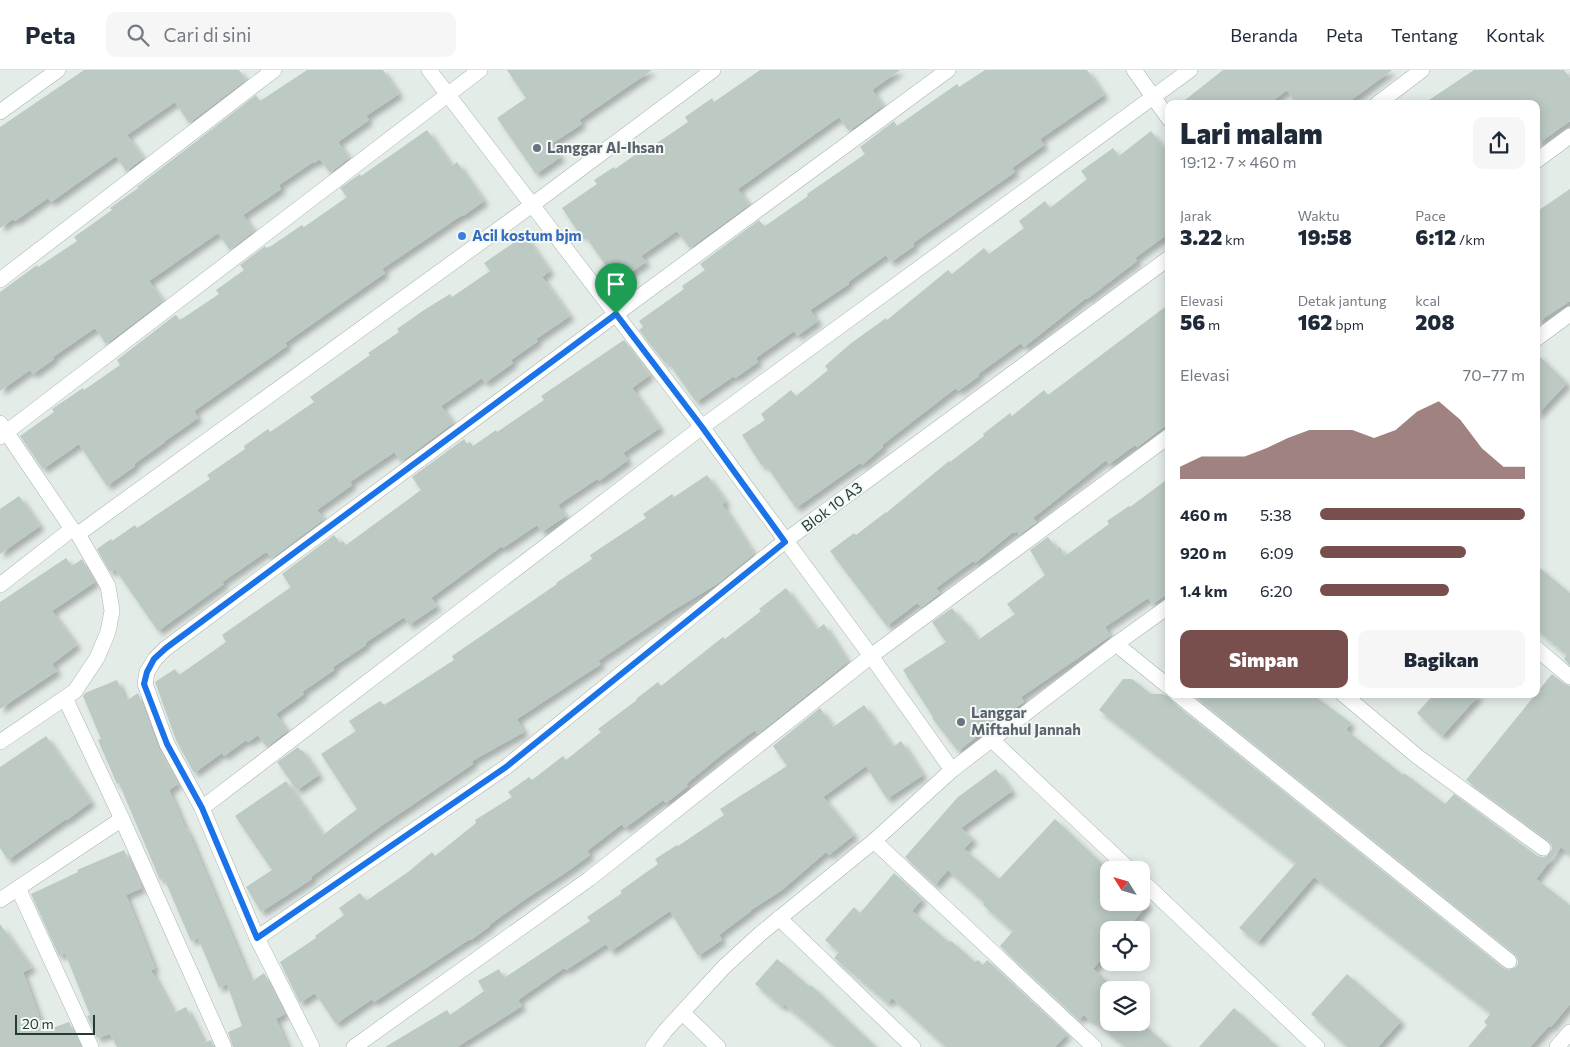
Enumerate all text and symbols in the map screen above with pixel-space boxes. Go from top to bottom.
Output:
search box [106,12,456,57]
text: Peta [25,20,76,49]
icon: search [124,21,152,49]
text: Cari di sini [164,23,251,46]
text: Beranda [1230,24,1298,46]
text: Peta [1326,24,1363,46]
text: Tentang [1391,24,1458,46]
text: Kontak [1486,24,1545,46]
text: Lari malam [1180,116,1323,150]
button: share [1473,117,1525,169]
place label: Langgar Al-Ihsan [547,138,664,156]
marker: Langgar Al-Ihsan [531,142,543,154]
text: 19:12 · 7 × 460 m [1180,152,1296,171]
text: Jarak [1180,207,1212,224]
text: Waktu [1298,207,1340,224]
text: Pace [1415,207,1446,224]
text: 3.22 [1180,224,1222,249]
text: 19:58 [1298,224,1352,249]
text: 6:12 [1415,224,1456,249]
place label: Acil kostum bjm [472,226,582,244]
marker: Acil kostum bjm [456,230,468,242]
text: km [1222,231,1245,248]
text: /km [1456,231,1485,248]
pin [595,263,637,314]
icon: arrive [602,270,630,298]
text: Elevasi [1180,292,1223,309]
text: Detak jantung [1298,292,1387,309]
text: kcal [1415,292,1440,309]
text: 56 [1180,309,1205,334]
text: 162 [1298,309,1332,334]
text: 208 [1415,309,1455,334]
text: m [1205,316,1220,333]
text: bpm [1332,316,1364,333]
text: Elevasi [1180,365,1230,384]
text: 70–77 m [1463,365,1525,384]
street label: Blok 10 A3 [797,478,865,535]
text: 460 m [1180,505,1227,524]
text: 5:38 [1260,505,1292,524]
text: 920 m [1180,543,1226,562]
text: 6:09 [1260,543,1294,562]
text: 1.4 km [1180,581,1227,600]
text: 6:20 [1260,581,1293,600]
button: Simpan [1180,630,1348,688]
button: Bagikan [1358,630,1525,688]
place label: Langgar Miftahul Jannah [971,703,1081,738]
marker: Langgar Miftahul Jannah [955,716,967,728]
north arrow [1100,861,1150,911]
map controls [1100,861,1150,1031]
button: locate [1100,921,1150,971]
button: layers [1100,981,1150,1031]
scale bar [15,1012,95,1035]
text: 20 m [22,1015,54,1032]

